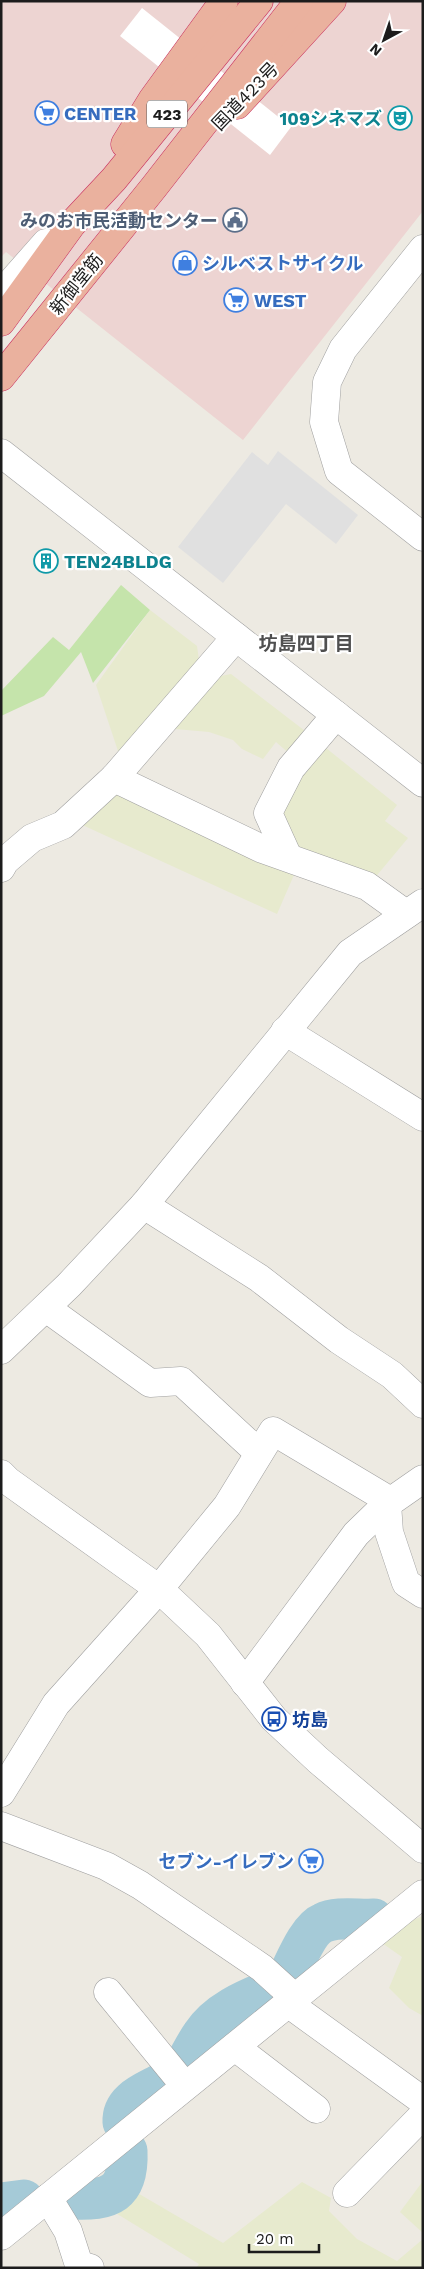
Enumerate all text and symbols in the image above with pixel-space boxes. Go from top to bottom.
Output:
north arrow [359,15,409,65]
text: N [367,40,385,59]
street label: 国道423号 [208,58,282,134]
supermarket icon: CENTER [34,100,60,126]
road number: 423 [147,100,187,128]
place label: CENTER [64,103,137,124]
theatre icon: 109シネマズ [387,105,413,131]
place label: 109シネマズ [280,108,382,129]
public building icon: みのお市民活動センター [222,207,248,233]
place label: みのお市民活動センター [20,210,218,231]
street label: 新御堂筋 [45,249,107,319]
shop icon: シルベストサイクル [172,250,198,276]
place label: シルベストサイクル [202,253,363,274]
supermarket icon: WEST [223,287,249,313]
place label: WEST [254,290,307,311]
building icon: TEN24BLDG [33,548,59,574]
place label: TEN24BLDG [64,551,172,572]
district label: 坊島四丁目 [258,632,354,655]
bus stop icon: 坊島 [261,1706,287,1732]
place label: 坊島 [292,1709,328,1730]
supermarket icon: セブン-イレブン [298,1848,324,1874]
place label: セブン-イレブン [158,1851,294,1872]
scale bar [249,2222,319,2254]
text: 20 m [256,2230,294,2248]

